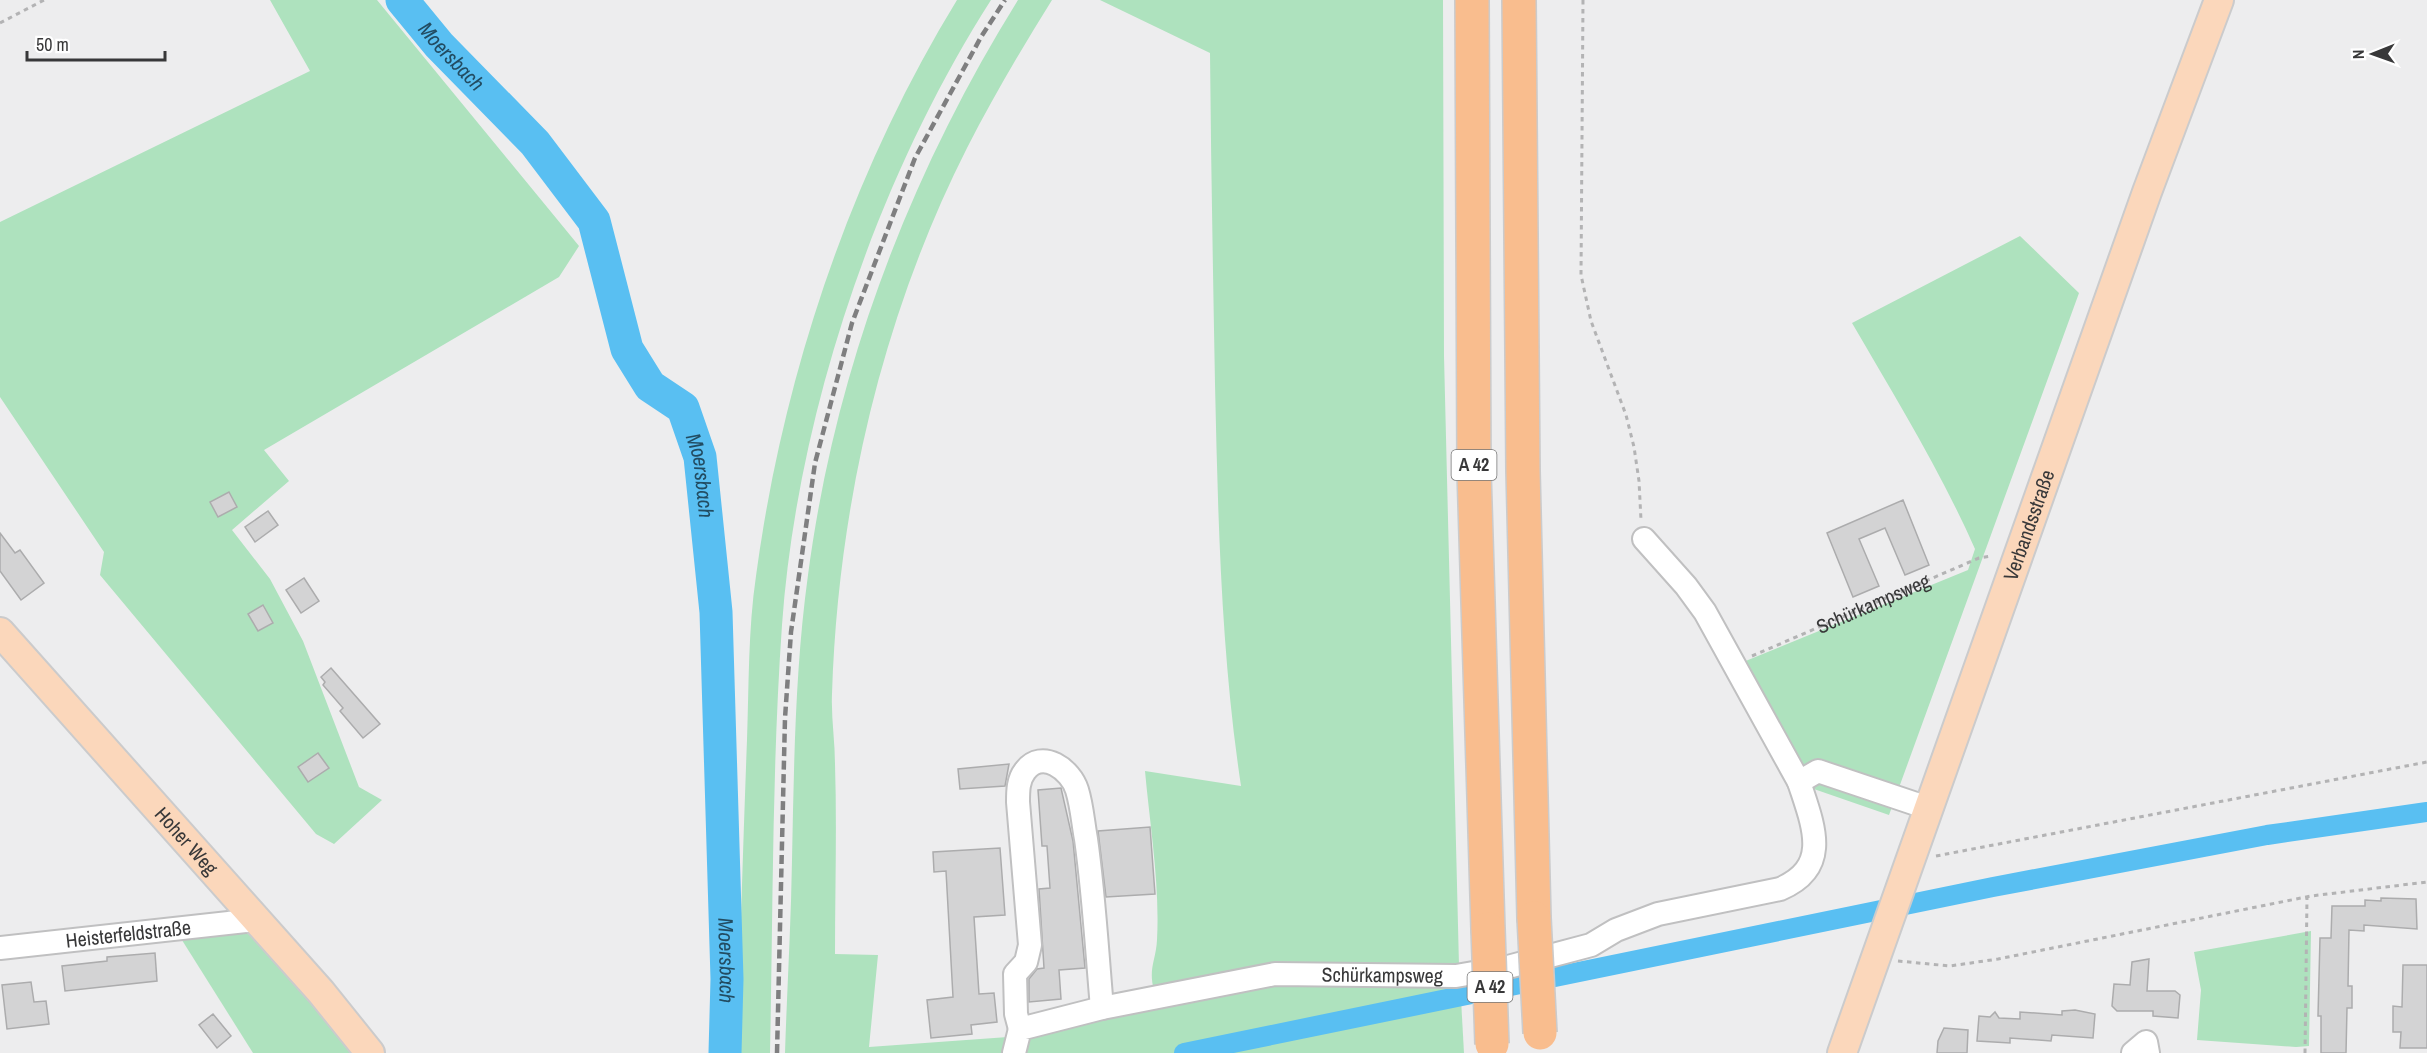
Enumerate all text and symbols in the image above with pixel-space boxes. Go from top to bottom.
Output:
water label: Moersbach [412,15,491,97]
scale bar [27,24,165,62]
north arrow [2343,24,2403,84]
text: 50 m [36,32,69,57]
text: N [2347,49,2369,59]
water label: Moersbach [679,429,721,519]
road number: A 42 [1452,450,1496,480]
street label: Verbandsstraße [1996,466,2061,584]
street label: Schürkampsweg [1812,567,1934,640]
street label: Hoher Weg [149,801,224,881]
street label: Heisterfeldstraße [64,913,192,954]
water label: Moersbach [711,917,742,1003]
street label: Schürkampsweg [1322,961,1443,989]
road number: A 42 [1468,972,1512,1002]

